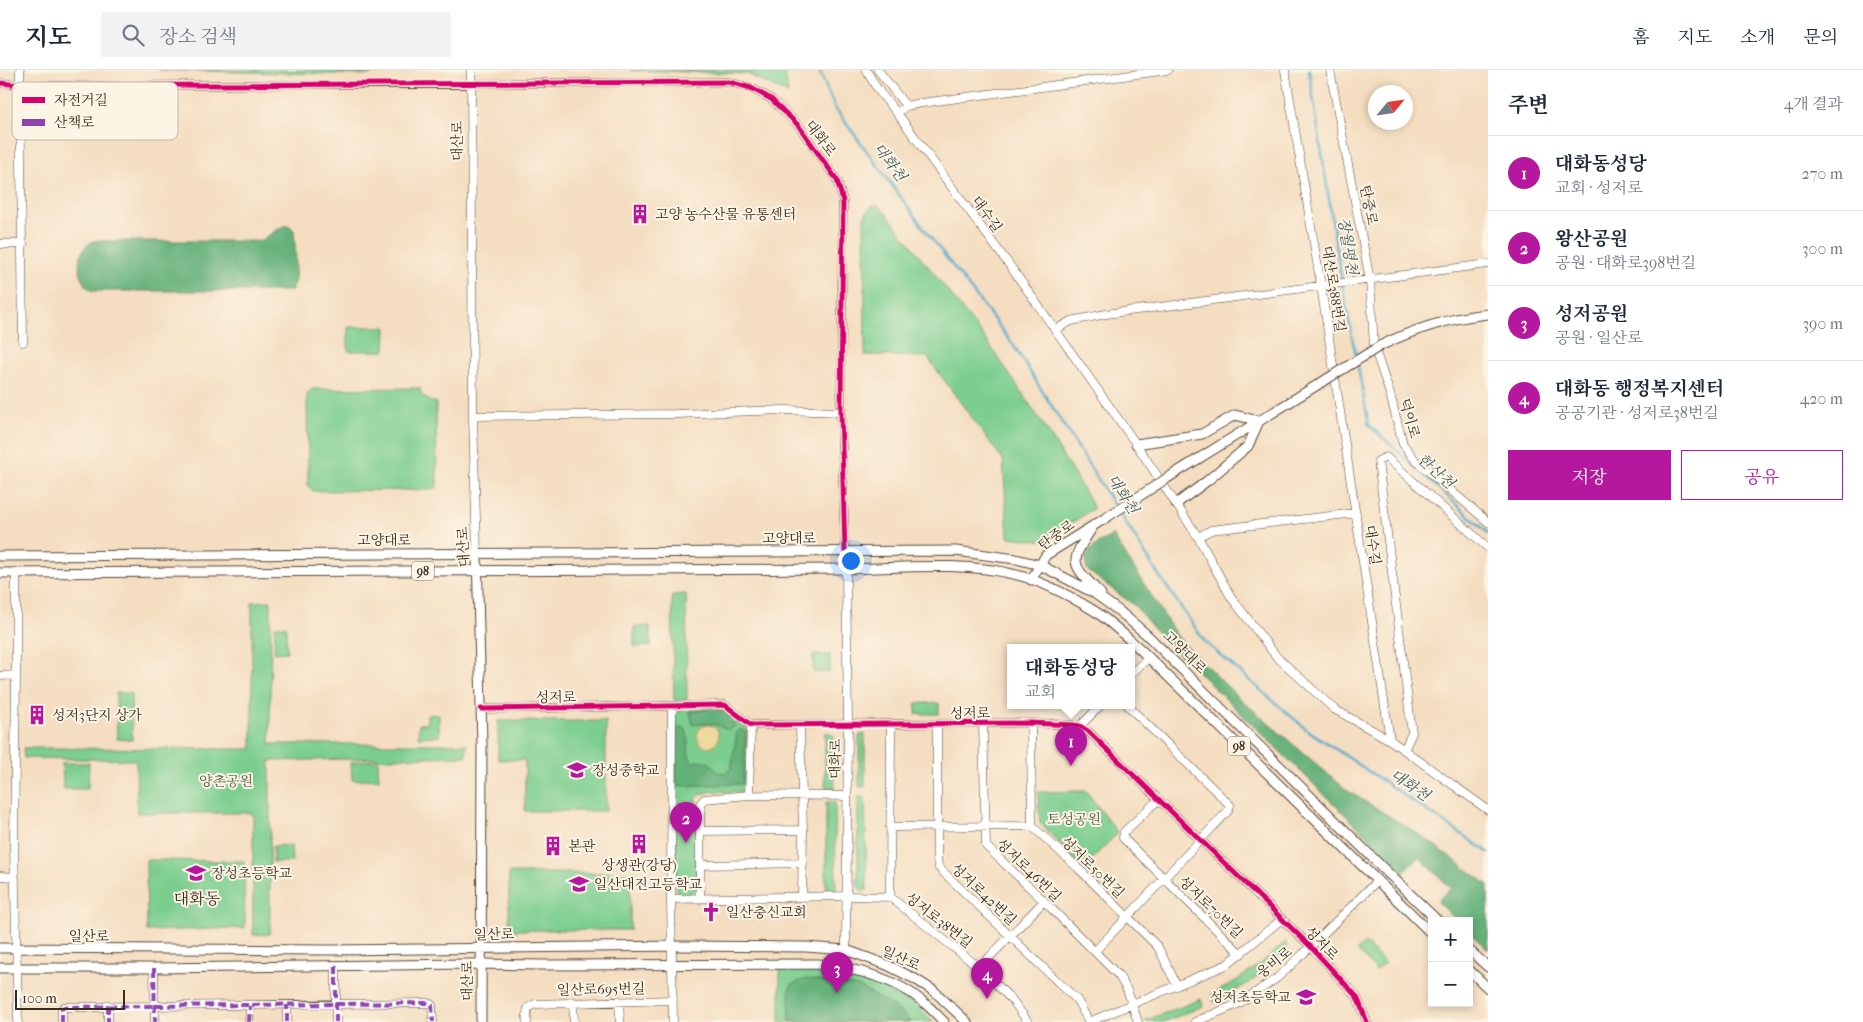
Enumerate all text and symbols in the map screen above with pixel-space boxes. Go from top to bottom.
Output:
search box [101,12,451,57]
icon: search [119,21,147,49]
text: 지도 [25,23,71,51]
text: 장소 검색 [159,26,237,48]
text: 홈 [1632,27,1650,48]
text: 지도 [1678,27,1712,48]
text: 소개 [1740,27,1775,48]
text: 문의 [1803,27,1838,48]
legend [12,82,178,140]
north arrow [1368,85,1413,130]
text: 자전거길 [54,92,108,109]
text: 주변 [1508,93,1549,117]
text: 4개 결과 [1784,94,1843,113]
text: 산책로 [54,114,95,131]
street label: 대화로 [802,117,840,160]
street label: 대산로 [449,120,466,161]
water label: 대화천 [870,139,911,186]
text: 대화동성당 [1555,153,1647,175]
text: 1 [1521,164,1527,183]
text: 270 m [1802,164,1843,183]
text: 교회 · 성저로 [1555,178,1642,197]
street label: 탄중로 [1356,184,1381,227]
street label: 대수길 [968,193,1005,236]
building icon: 고양 농수산물 유통센터 [629,203,651,225]
place label: 고양 농수산물 유통센터 [655,206,796,223]
water label: 장월평천 [1335,216,1362,278]
text: 왕산공원 [1555,228,1628,250]
text: 2 [1520,239,1528,258]
text: 300 m [1802,239,1843,258]
street label: 대산로388번길 [1318,245,1349,334]
text: 공원 · 대화로398번길 [1555,253,1696,272]
text: 성저공원 [1555,303,1628,325]
text: 3 [1521,314,1527,333]
text: 390 m [1802,314,1843,333]
text: 공원 · 일산로 [1555,328,1642,347]
text: 대화동 행정복지센터 [1555,378,1724,400]
text: 4 [1519,389,1529,408]
text: 420 m [1800,389,1843,408]
street label: 덕이로 [1396,396,1423,440]
text: 공공기관 · 성저로38번길 [1555,403,1719,422]
water label: 한산천 [1414,450,1459,493]
button: 저장 [1508,450,1671,500]
button: 공유 [1681,450,1843,500]
water label: 대화천 [1104,471,1143,518]
street label: 탄중로 [1035,516,1078,554]
street label: 대수길 [1361,524,1384,566]
street label: 대산로 [454,526,473,568]
street label: 고양대로 [762,530,817,547]
street label: 고양대로 [357,532,412,549]
your location [838,548,864,574]
road number: 98 [412,562,434,581]
street label: 고양대로 [1160,627,1210,678]
popup [1007,644,1135,709]
text: 대화동성당 [1025,657,1117,679]
text: 교회 [1025,682,1056,701]
street label: 성저로 [536,689,577,706]
building icon: 성저3단지 상가 [26,704,48,726]
street label: 성저로 [950,705,991,722]
place label: 성저3단지 상가 [52,707,142,724]
pin: 1 [1055,725,1087,766]
road number: 98 [1228,736,1250,756]
street label: 대화로 [827,738,844,779]
school or university icon: 장성중학교 [566,759,588,781]
place label: 장성중학교 [592,762,660,779]
water label: 대화천 [1387,765,1434,805]
park label: 양촌공원 [199,773,253,790]
pin: 2 [670,802,702,843]
park label: 토성공원 [1047,811,1101,828]
building icon: 상생관(강당) [628,833,650,855]
street label: 성저로50번길 [1057,833,1128,902]
building icon: 본관 [542,835,564,857]
street label: 성저로46번길 [993,835,1065,905]
place label: 본관 [568,838,596,855]
place label: 상생관(강당) [601,857,677,874]
street label: 성저로42번길 [947,860,1020,929]
school or university icon: 장성초등학교 [185,862,207,884]
place label: 장성초등학교 [211,865,293,882]
school or university icon: 일산대진고등학교 [568,873,590,895]
street label: 성저로70번길 [1175,873,1246,942]
place label: 일산대진고등학교 [594,876,703,893]
district label: 대화동 [174,889,221,908]
street label: 성저로38번길 [902,889,976,952]
church icon: 일산충신교회 [700,901,722,923]
place label: 일산충신교회 [726,904,807,921]
map controls [1428,917,1473,1007]
button: + [1428,917,1473,962]
street label: 성저로 [1301,923,1342,964]
street label: 일산로 [474,926,515,943]
street label: 일산로 [69,928,110,945]
street label: 일산로 [879,942,923,975]
street label: 웅비로 [1253,943,1296,982]
pin: 3 [821,952,853,993]
pin: 4 [971,958,1003,999]
street label: 대산로 [459,960,476,1001]
button: − [1428,962,1473,1007]
street label: 일산로695번길 [557,980,645,999]
school or university icon: 성저초등학교 [1295,986,1317,1008]
scale bar [15,987,125,1010]
place label: 성저초등학교 [1210,989,1291,1006]
text: 100 m [22,990,57,1007]

